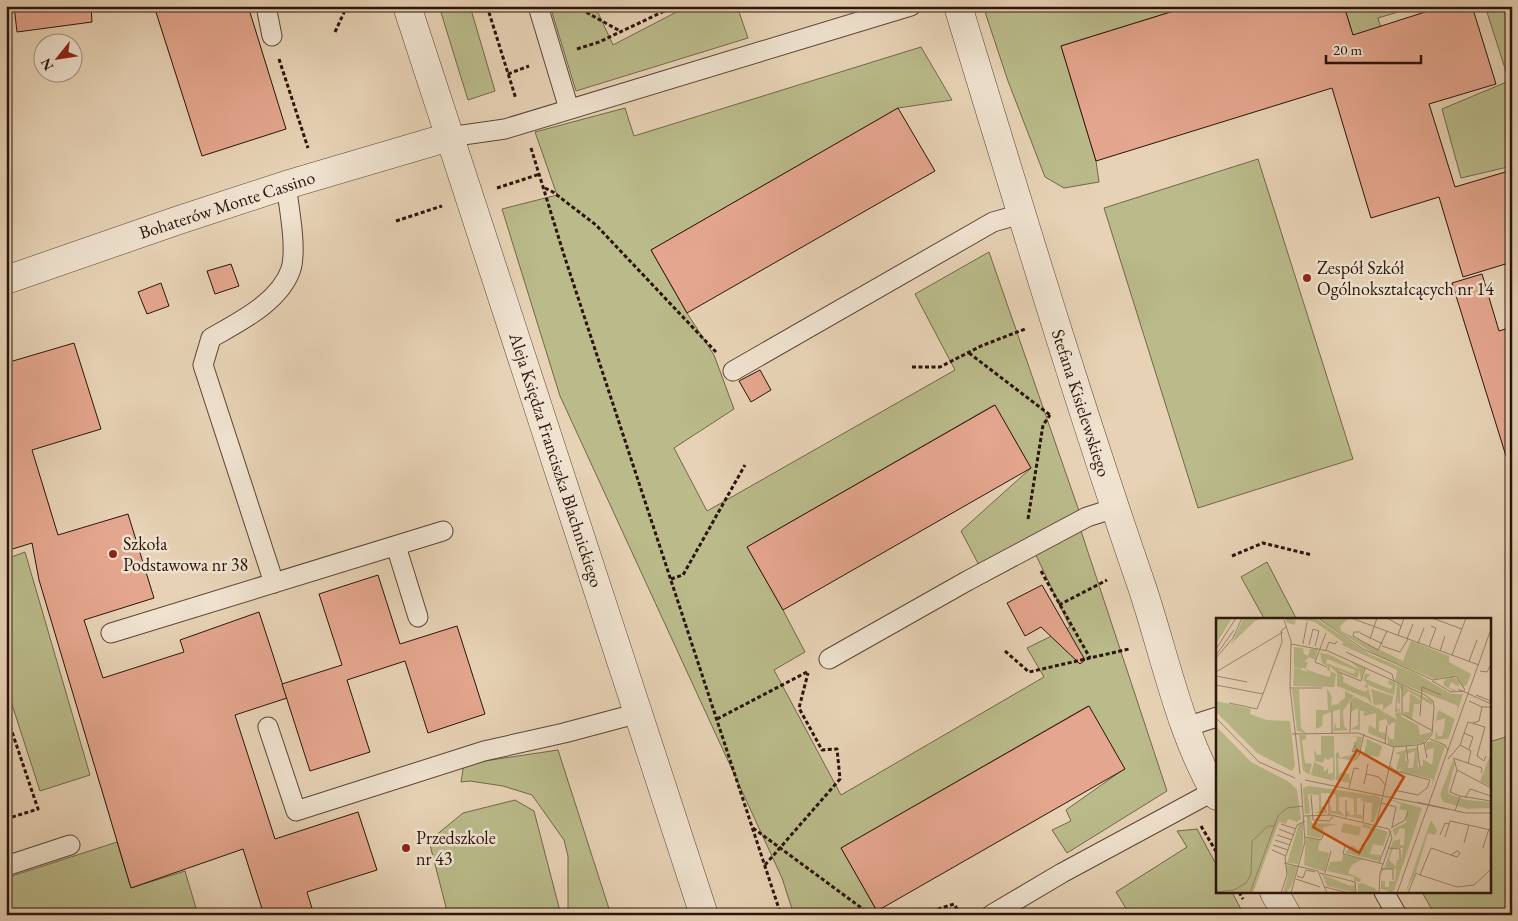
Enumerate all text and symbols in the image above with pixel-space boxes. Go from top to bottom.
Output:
north arrow [32,32,82,82]
scale bar [1326,32,1420,64]
text: 20 m [1333,40,1362,59]
text: N [36,55,57,74]
street label: Bohaterów Monte Cassino [136,165,318,244]
place label: Zespół Szkół Ogólnokształcących nr 14 [1317,256,1494,300]
marker: Zespół Szkół Ogólnokształcących nr 14 [1301,272,1313,284]
street label: Stefana Kisielewskiego [1047,326,1116,480]
street label: Aleja Księdza Franciszka Blachnickiego [504,329,609,590]
place label: Szkoła Podstawowa nr 38 [123,532,248,576]
marker: Szkoła Podstawowa nr 38 [107,548,119,560]
inset map [1216,618,1490,894]
place label: Przedszkole nr 43 [416,826,496,870]
marker: Przedszkole nr 43 [400,842,412,854]

